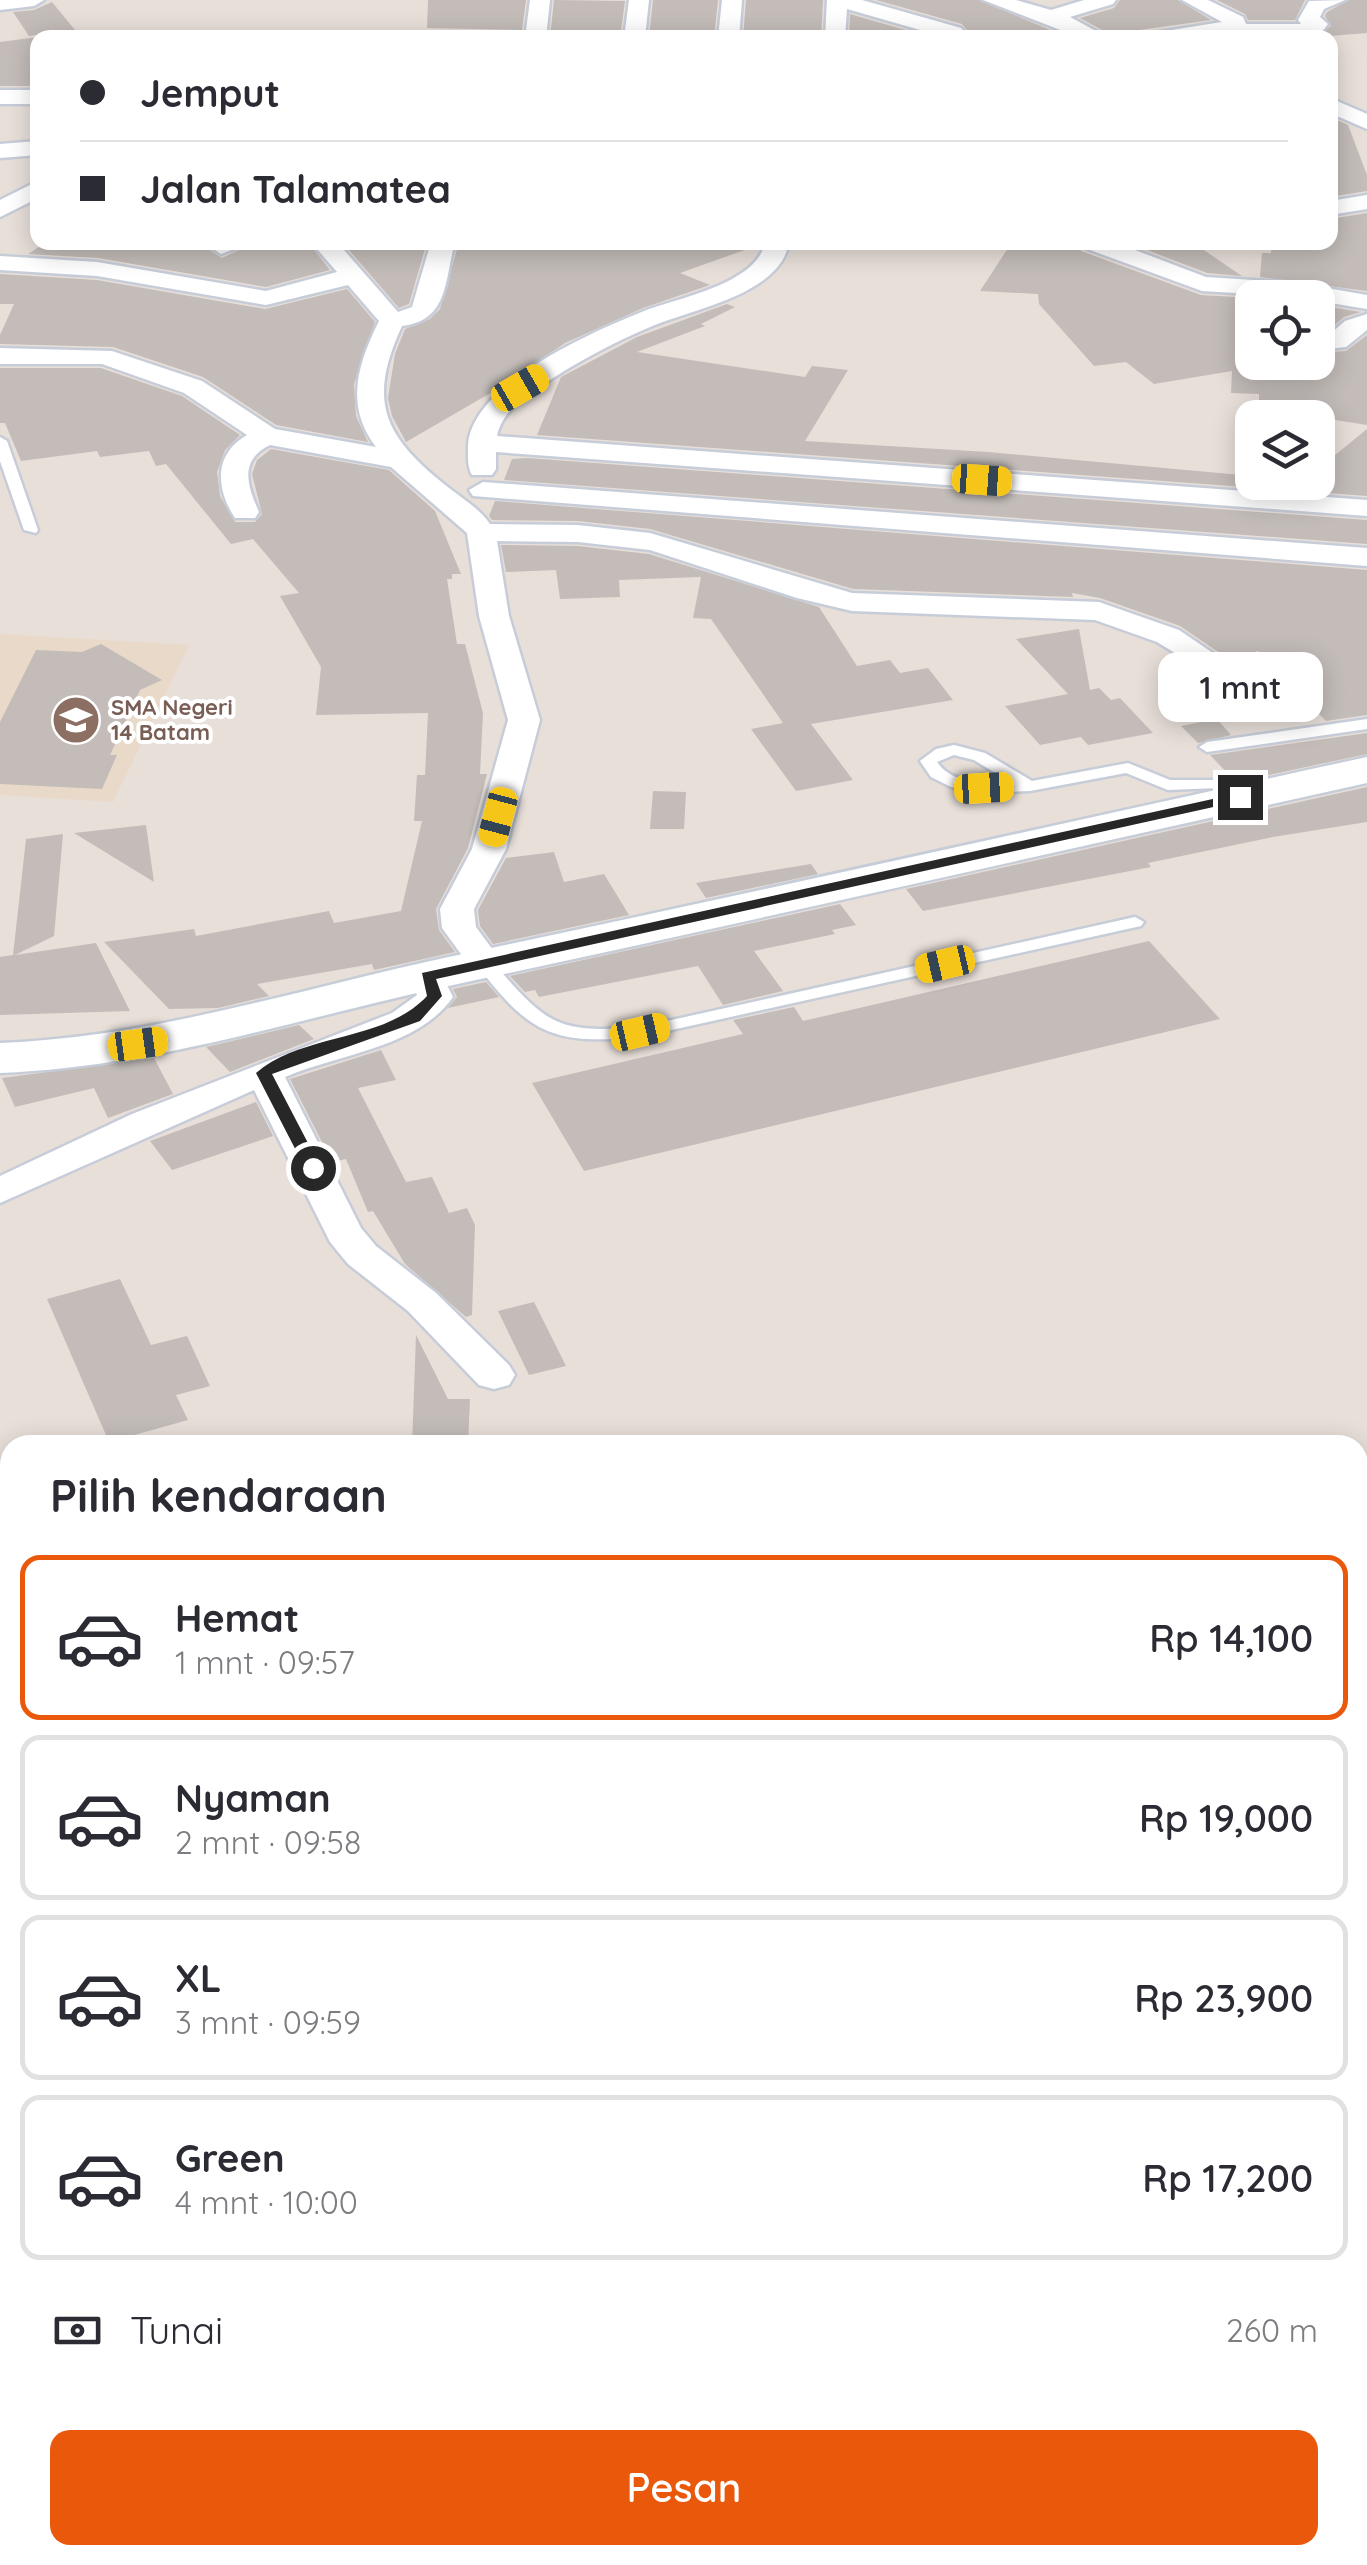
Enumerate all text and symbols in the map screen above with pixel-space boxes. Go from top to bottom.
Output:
text: Jemput [140,69,280,117]
text: Jalan Talamatea [140,165,451,213]
map controls [1235,280,1335,500]
button: locate [1235,280,1335,380]
car [487,360,553,416]
button: layers [1235,400,1335,500]
car [951,463,1013,497]
callout: 1 mnt [1158,652,1322,722]
text: 1 mnt [1200,667,1281,707]
place label: SMA Negeri 14 Batam [111,693,233,746]
school or university icon: SMA Negeri 14 Batam [50,694,102,746]
car [953,771,1015,805]
route end [1218,775,1263,820]
car [476,784,520,850]
car [912,943,978,985]
car [607,1011,673,1053]
car [106,1025,170,1063]
route start [291,1146,336,1191]
text: Pilih kendaraan [50,1467,387,1523]
icon: car [55,1593,145,1683]
text: Hemat [175,1594,299,1642]
text: Rp 14,100 [1149,1614,1313,1662]
text: 1 mnt · 09:57 [175,1642,355,1682]
icon: car [55,1773,145,1863]
text: Nyaman [175,1774,331,1822]
text: Rp 19,000 [1139,1794,1313,1842]
text: 2 mnt · 09:58 [175,1822,361,1862]
icon: car [55,1953,145,2043]
text: XL [175,1954,221,2002]
text: Rp 23,900 [1134,1974,1313,2022]
text: 3 mnt · 09:59 [175,2002,361,2042]
icon: car [55,2133,145,2223]
text: Green [175,2134,285,2182]
text: Rp 17,200 [1142,2154,1313,2202]
text: 4 mnt · 10:00 [175,2182,358,2222]
icon: cash [50,2303,105,2358]
text: Tunai [130,2306,223,2354]
text: 260 m [1226,2310,1318,2350]
button: Pesan [50,2430,1318,2545]

